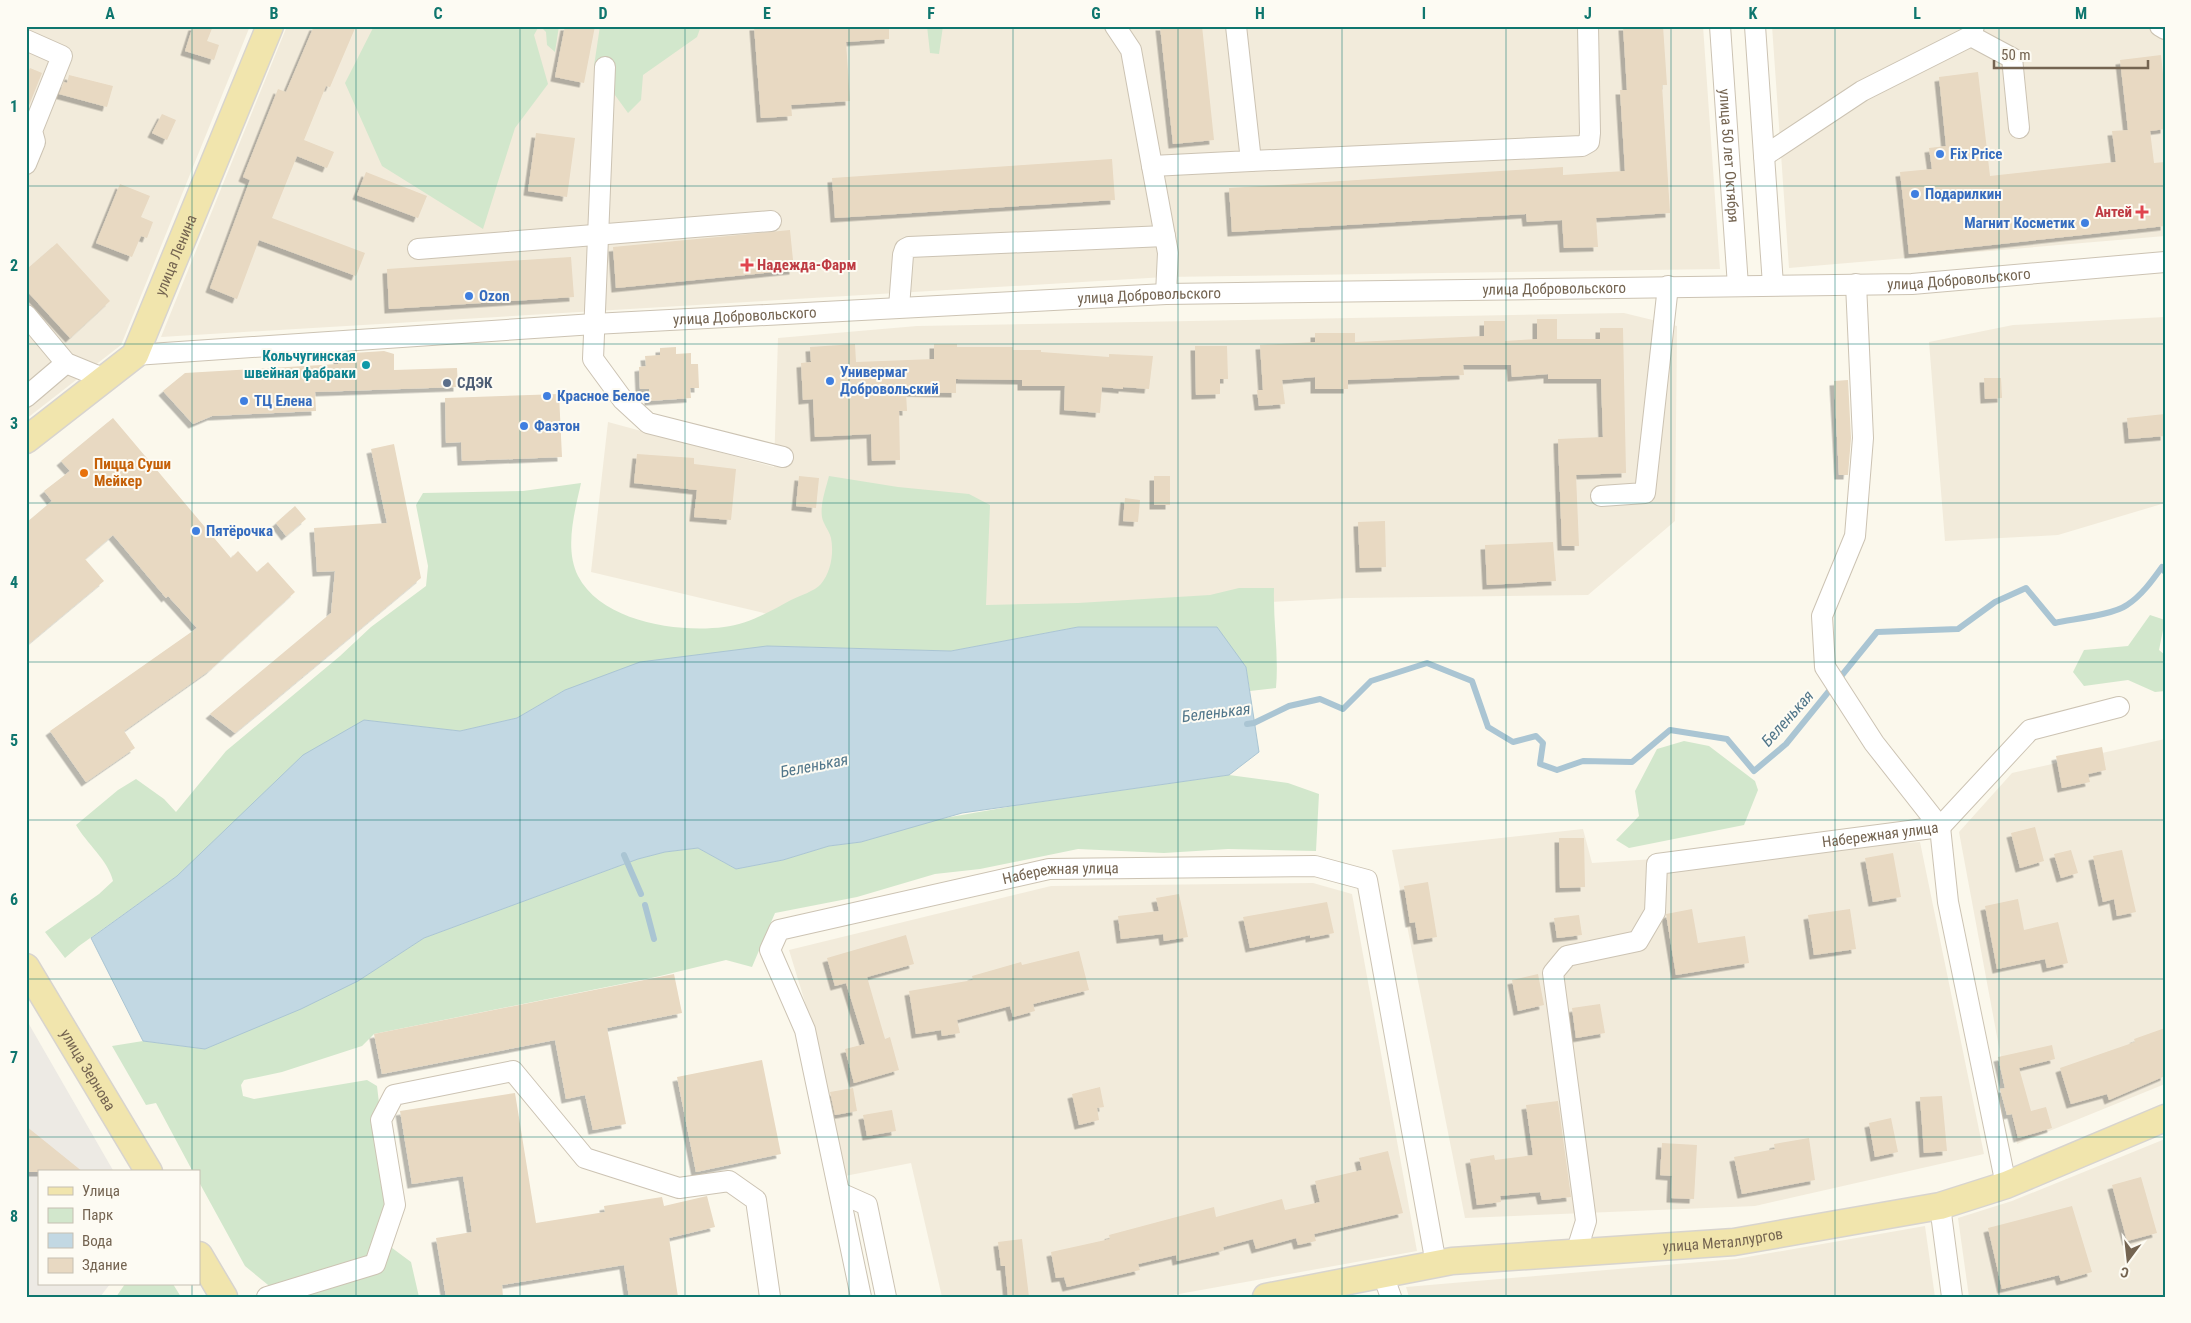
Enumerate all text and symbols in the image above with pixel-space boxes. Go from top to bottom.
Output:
text: A [105,4,115,23]
text: B [270,4,279,23]
text: C [433,4,443,23]
text: D [598,4,608,23]
text: E [763,4,771,23]
text: F [927,4,935,23]
text: G [1091,4,1101,23]
text: H [1255,4,1265,23]
text: I [1422,4,1426,23]
text: J [1584,4,1592,23]
text: K [1749,4,1758,23]
text: L [1913,4,1921,23]
text: M [2075,4,2087,23]
scale bar [1994,38,2147,70]
text: 50 m [2001,46,2031,64]
street label: улица 50 лет Октября [1715,88,1743,223]
text: 1 [10,97,18,116]
place label: Fix Price [1950,145,2003,163]
marker: Fix Price [1934,148,1946,160]
place label: Подарилкин [1925,185,2002,203]
marker: Подарилкин [1909,188,1921,200]
place label: Антей [2095,203,2132,221]
marker: Антей [2136,206,2148,218]
street label: улица Ленина [151,212,201,299]
place label: Магнит Косметик [1964,214,2075,232]
marker: Магнит Косметик [2079,217,2091,229]
text: 2 [10,256,18,275]
place label: Надежда-Фарм [757,256,856,274]
marker: Надежда-Фарм [741,259,753,271]
street label: улица Добровольского [1887,265,2031,293]
street label: улица Добровольского [1482,279,1626,299]
street label: улица Добровольского [1077,284,1221,308]
place label: Ozon [479,287,510,305]
marker: Ozon [463,290,475,302]
street label: улица Добровольского [673,303,817,329]
place label: Кольчугинская швейная фабраки [244,347,356,382]
marker: Кольчугинская швейная фабраки [360,359,372,371]
place label: Универмаг Добровольский [840,363,939,398]
place label: СДЭК [457,374,493,392]
marker: Универмаг Добровольский [824,375,836,387]
marker: СДЭК [441,377,453,389]
place label: Красное Белое [557,387,650,405]
marker: Красное Белое [541,390,553,402]
place label: ТЦ Елена [254,392,312,410]
marker: ТЦ Елена [238,395,250,407]
text: 3 [10,414,18,433]
place label: Фаэтон [534,417,580,435]
marker: Фаэтон [518,420,530,432]
place label: Пицца Суши Мейкер [94,455,171,490]
marker: Пицца Суши Мейкер [78,467,90,479]
place label: Пятёрочка [206,522,273,540]
marker: Пятёрочка [190,525,202,537]
text: 4 [10,573,18,592]
water label: Беленькая [1757,686,1818,750]
water label: Беленькая [1181,699,1252,726]
text: 5 [10,731,18,750]
water label: Беленькая [779,750,850,781]
street label: Набережная улица [1821,818,1939,851]
street label: Набережная улица [1001,859,1119,888]
text: 6 [10,890,18,909]
street label: улица Зернова [56,1026,119,1114]
text: 7 [10,1048,18,1067]
legend [38,1170,200,1286]
text: Улица [82,1182,120,1200]
text: Парк [82,1206,113,1224]
text: 8 [10,1207,18,1226]
street label: улица Металлургов [1662,1225,1784,1256]
text: Вода [82,1232,112,1250]
north arrow [2104,1236,2154,1286]
text: Здание [82,1256,127,1274]
text: С [2119,1264,2131,1281]

